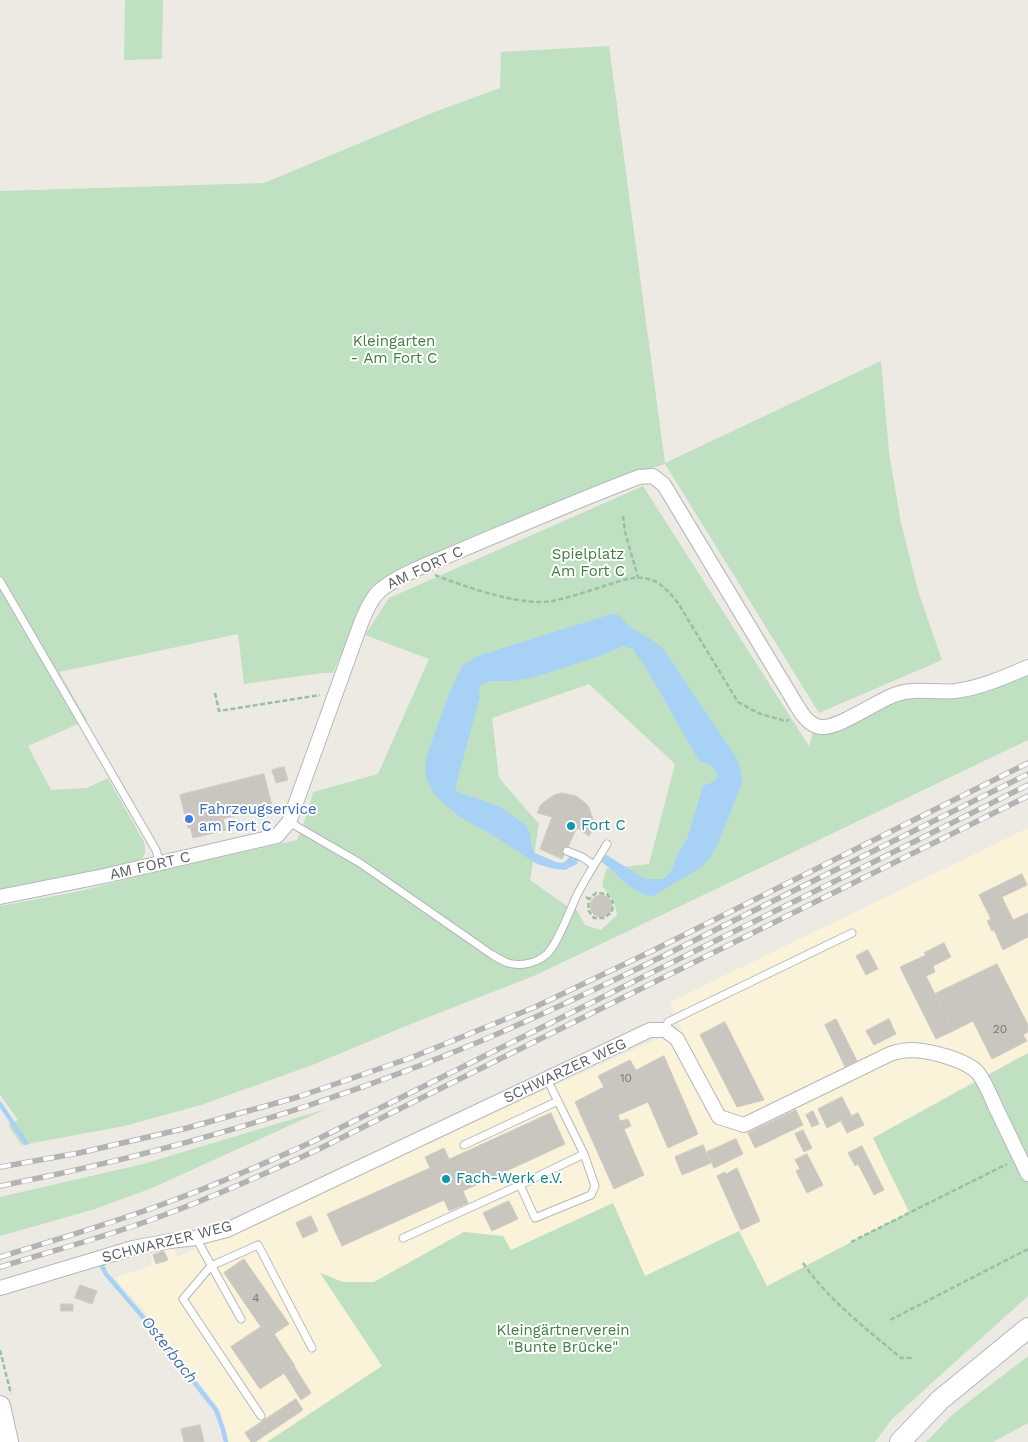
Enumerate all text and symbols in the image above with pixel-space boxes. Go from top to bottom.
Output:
park label: Kleingarten - Am Fort C [351,333,437,368]
street label: AM FORT C [384,542,466,594]
park label: Spielplatz Am Fort C [551,546,625,581]
place label: Fahrzeugservice am Fort C [199,801,317,836]
marker: Fahrzeugservice am Fort C [183,813,195,825]
place label: Fort C [581,817,626,835]
marker: Fort C [565,820,577,832]
street label: AM FORT C [108,848,192,884]
house number: 20 [993,1022,1007,1036]
street label: SCHWARZER WEG [501,1035,629,1107]
house number: 10 [620,1071,632,1085]
place label: Fach-Werk e.V. [456,1170,563,1188]
marker: Fach-Werk e.V. [440,1173,452,1185]
street label: SCHWARZER WEG [100,1217,234,1267]
house number: 4 [252,1291,260,1305]
water label: Osterbach [137,1313,201,1387]
park label: Kleingärtnerverein "Bunte Brücke" [496,1322,630,1357]

